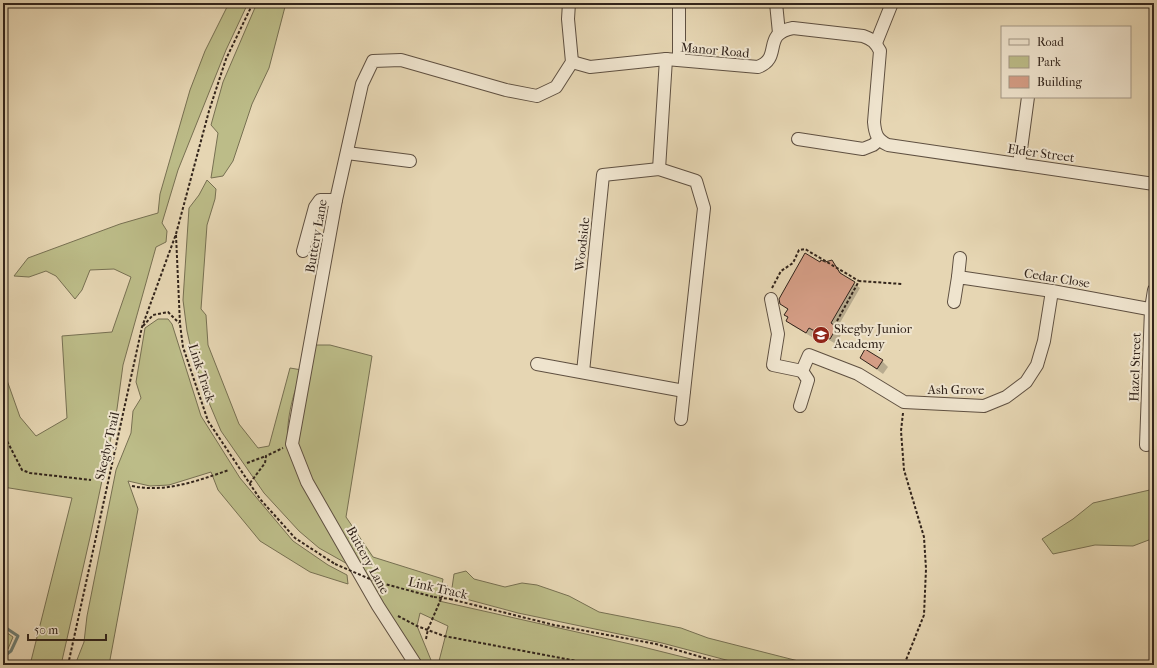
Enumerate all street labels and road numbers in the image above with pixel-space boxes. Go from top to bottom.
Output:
street label: Manor Road [680,40,751,61]
street label: Elder Street [1006,141,1076,165]
street label: Buttery Lane [302,197,330,274]
street label: Woodside [572,216,592,273]
street label: Cedar Close [1023,265,1092,291]
street label: Hazel Street [1126,332,1144,402]
street label: Link Track [186,342,219,404]
street label: Ash Grove [927,382,985,397]
street label: Skegby Trail [92,410,122,482]
street label: Buttery Lane [343,524,393,597]
street label: Link Track [407,574,469,602]

